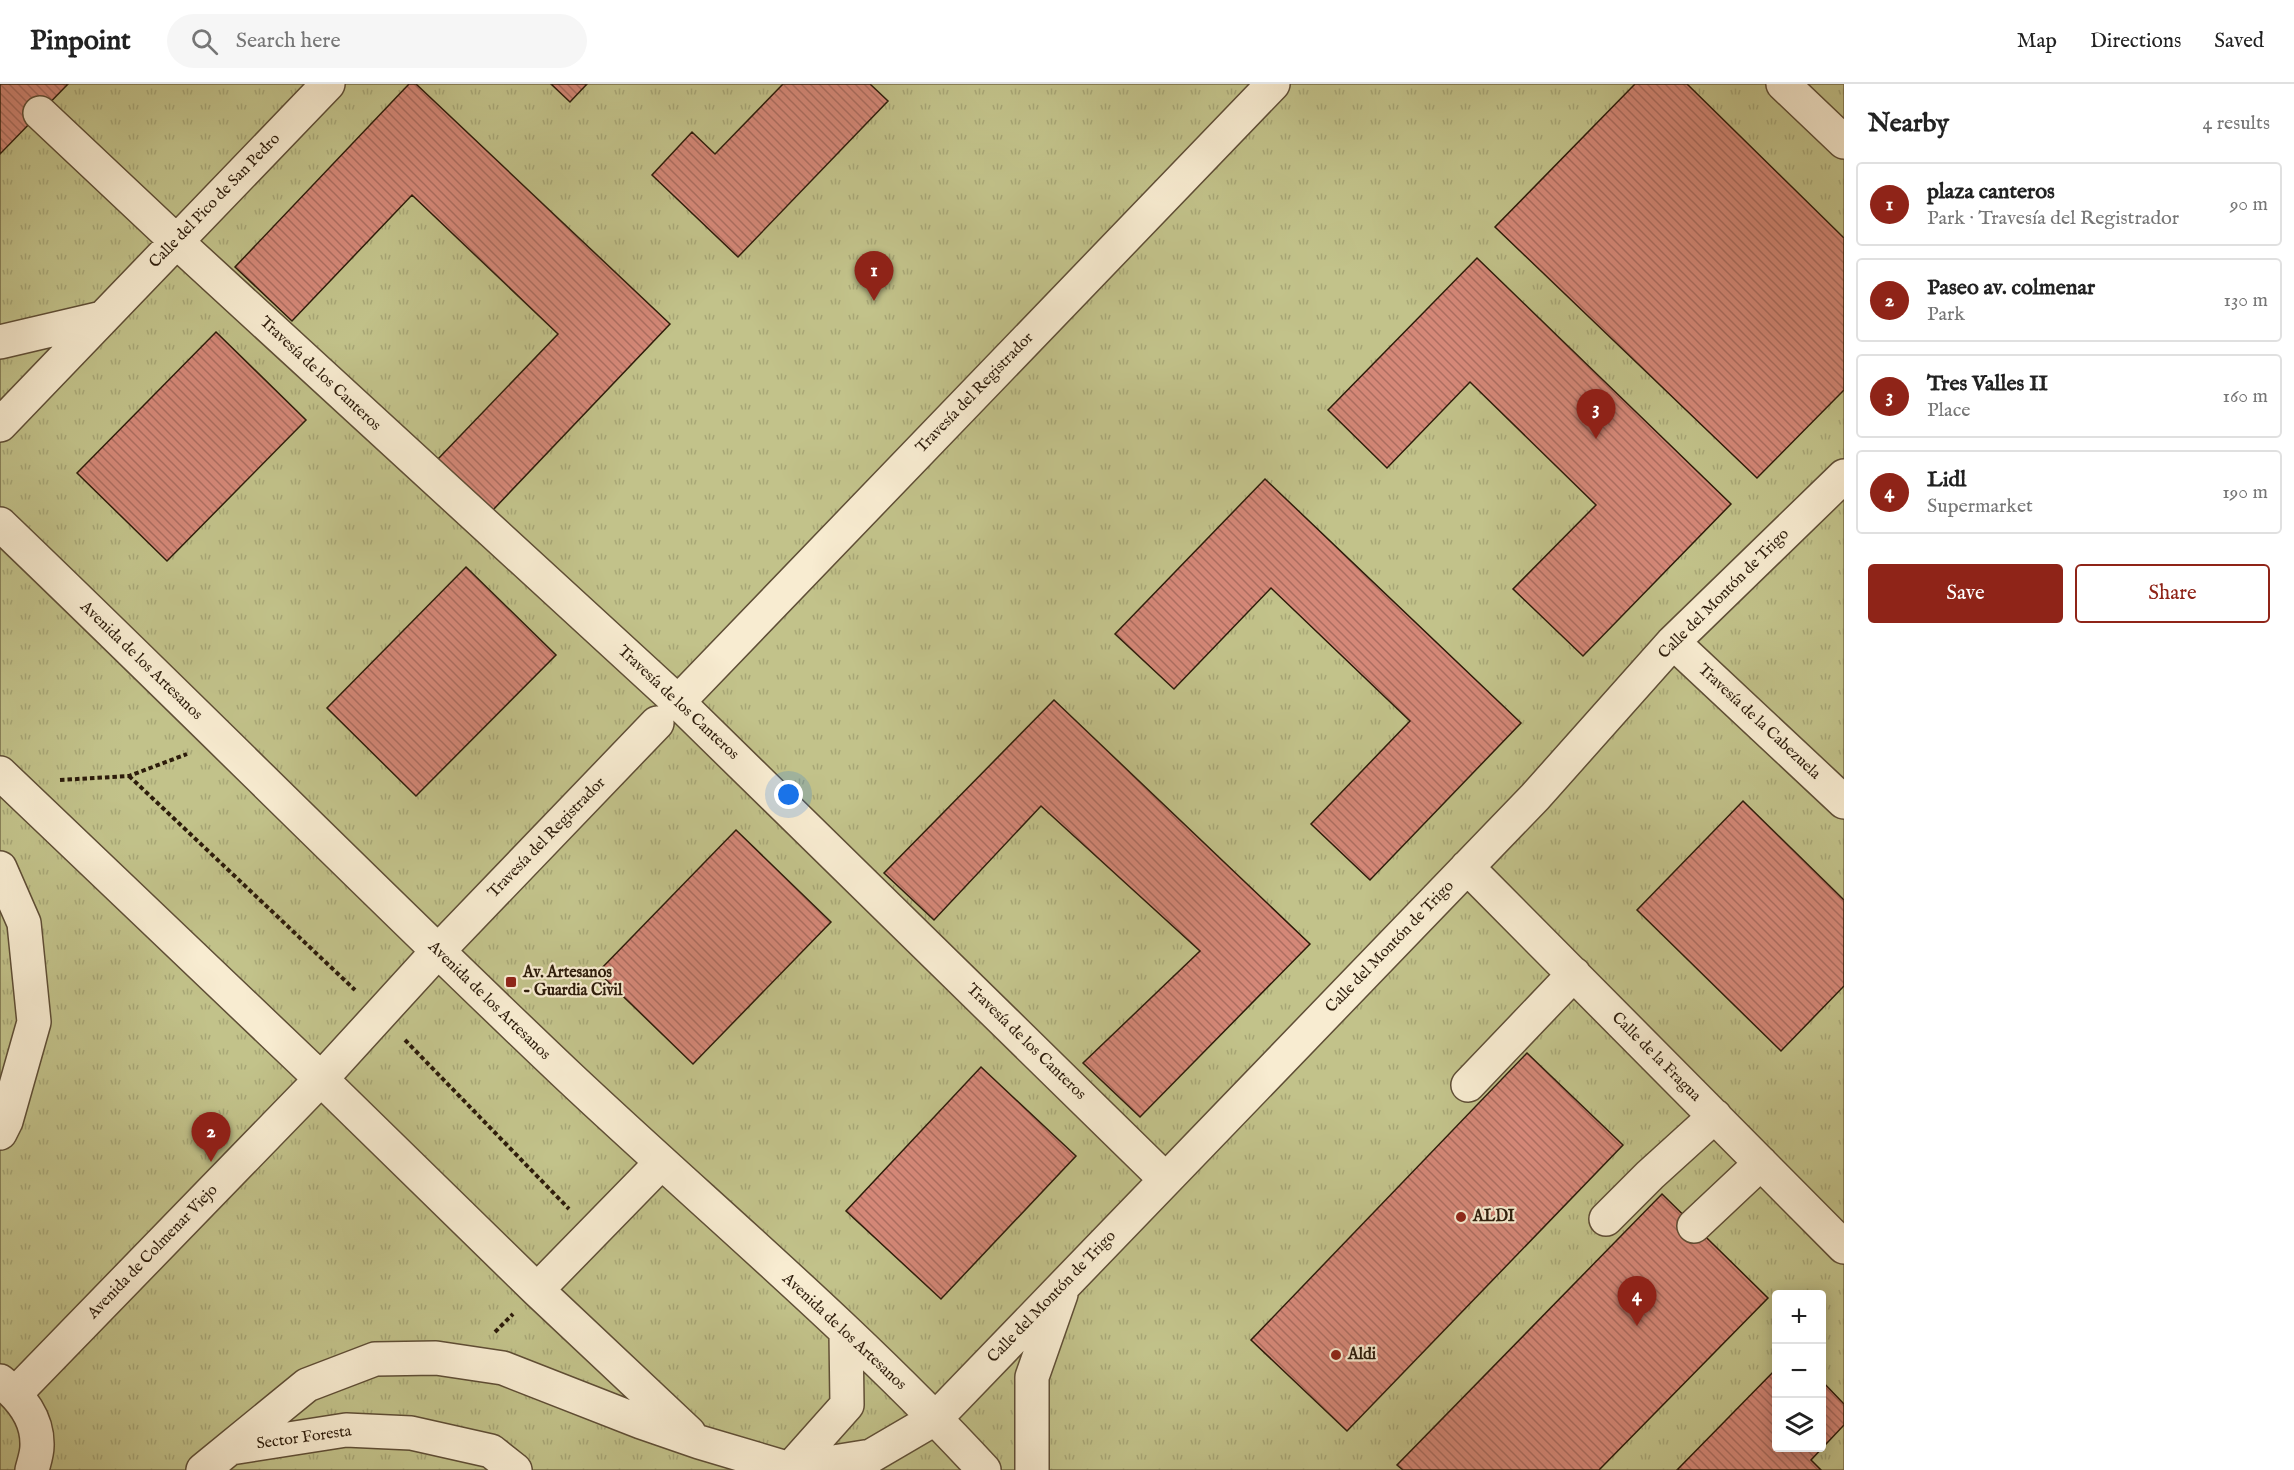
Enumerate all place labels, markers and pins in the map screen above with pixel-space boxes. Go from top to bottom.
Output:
pin: 1 [854,252,894,301]
pin: 3 [1576,390,1616,439]
place label: Av. Artesanos - Guardia Civil [522,963,623,1001]
marker: Av. Artesanos - Guardia Civil [504,975,518,989]
pin: 2 [192,1112,230,1162]
place label: ALDI [1472,1207,1515,1227]
marker: ALDI [1454,1210,1468,1224]
pin: 4 [1618,1276,1656,1326]
place label: Aldi [1347,1345,1377,1365]
marker: Aldi [1329,1348,1343,1362]

